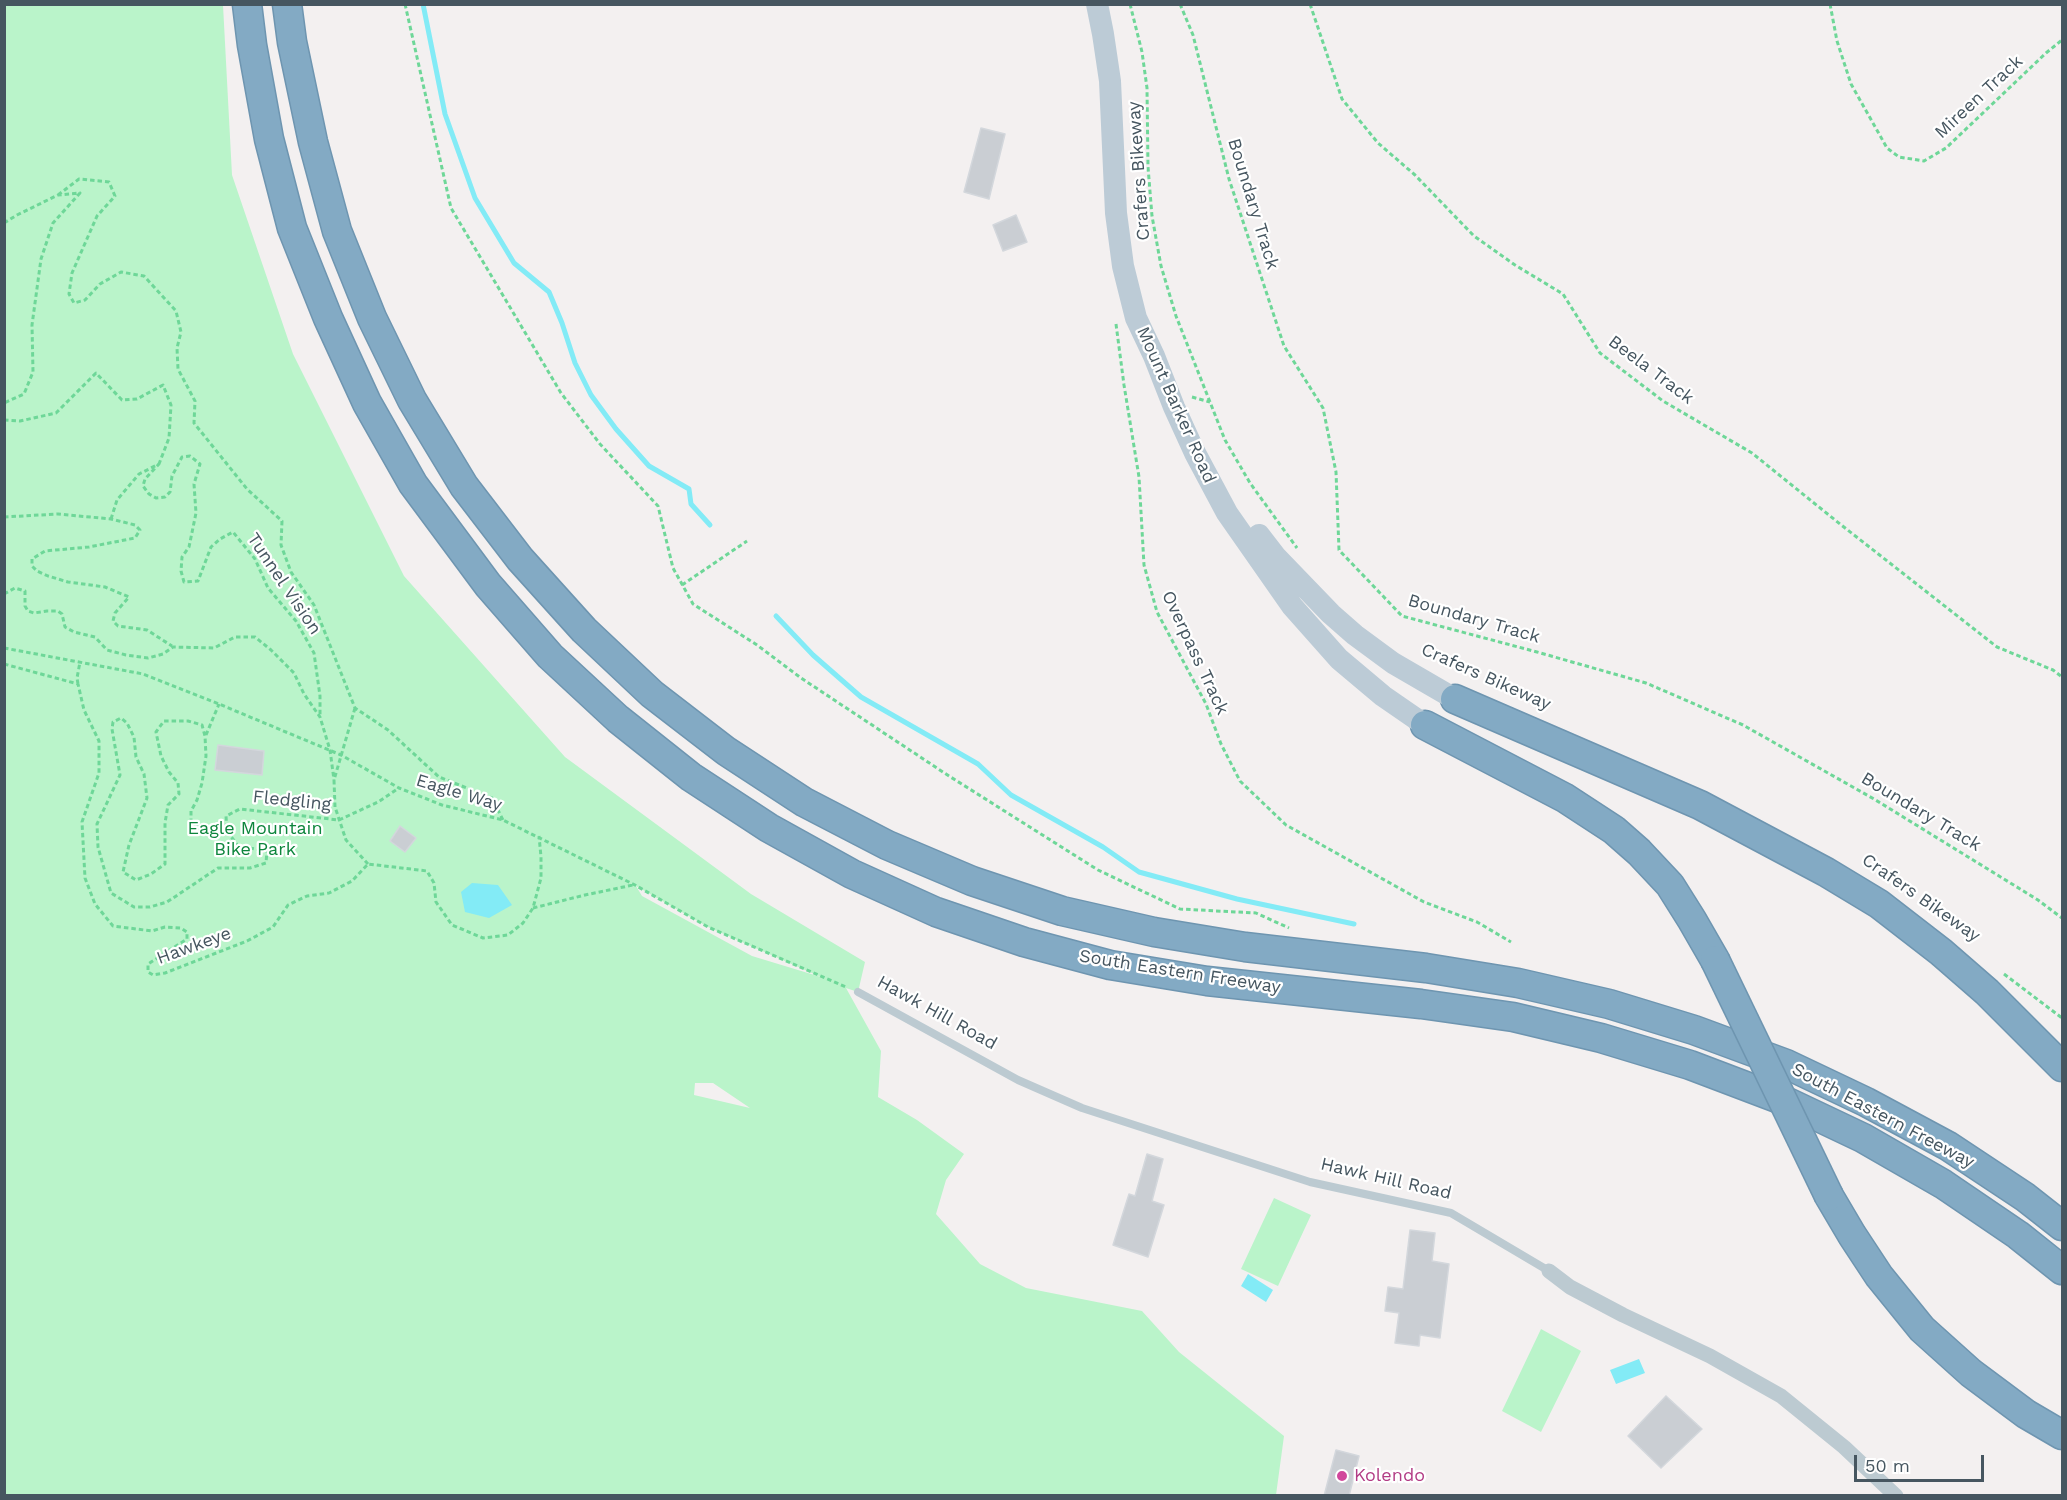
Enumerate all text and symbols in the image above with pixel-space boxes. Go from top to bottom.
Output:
street label: Mireen Track [1931,51,2027,143]
street label: Crafers Bikeway [1123,101,1155,241]
street label: Boundary Track [1223,136,1283,272]
street label: Mount Barker Road [1132,324,1220,486]
street label: Beela Track [1604,331,1698,409]
street label: Tunnel Vision [242,529,326,639]
street label: Overpass Track [1157,588,1233,718]
street label: Boundary Track [1406,590,1542,648]
street label: Crafers Bikeway [1418,639,1554,715]
street label: Boundary Track [1857,768,1985,856]
street label: Eagle Way [413,770,505,816]
street label: Fledgling [252,786,332,816]
park label: Eagle Mountain Bike Park [187,818,323,860]
street label: Crafers Bikeway [1858,849,1984,947]
street label: Hawkeye [154,923,234,969]
street label: South Eastern Freeway [1078,945,1282,999]
street label: Hawk Hill Road [873,971,1001,1055]
street label: South Eastern Freeway [1788,1059,1978,1173]
street label: Hawk Hill Road [1318,1153,1454,1205]
scale bar [1857,1443,1988,1481]
text: 50 m [1865,1455,1910,1476]
place label: Kolendo [1354,1465,1425,1487]
marker: Kolendo [1335,1469,1349,1483]

